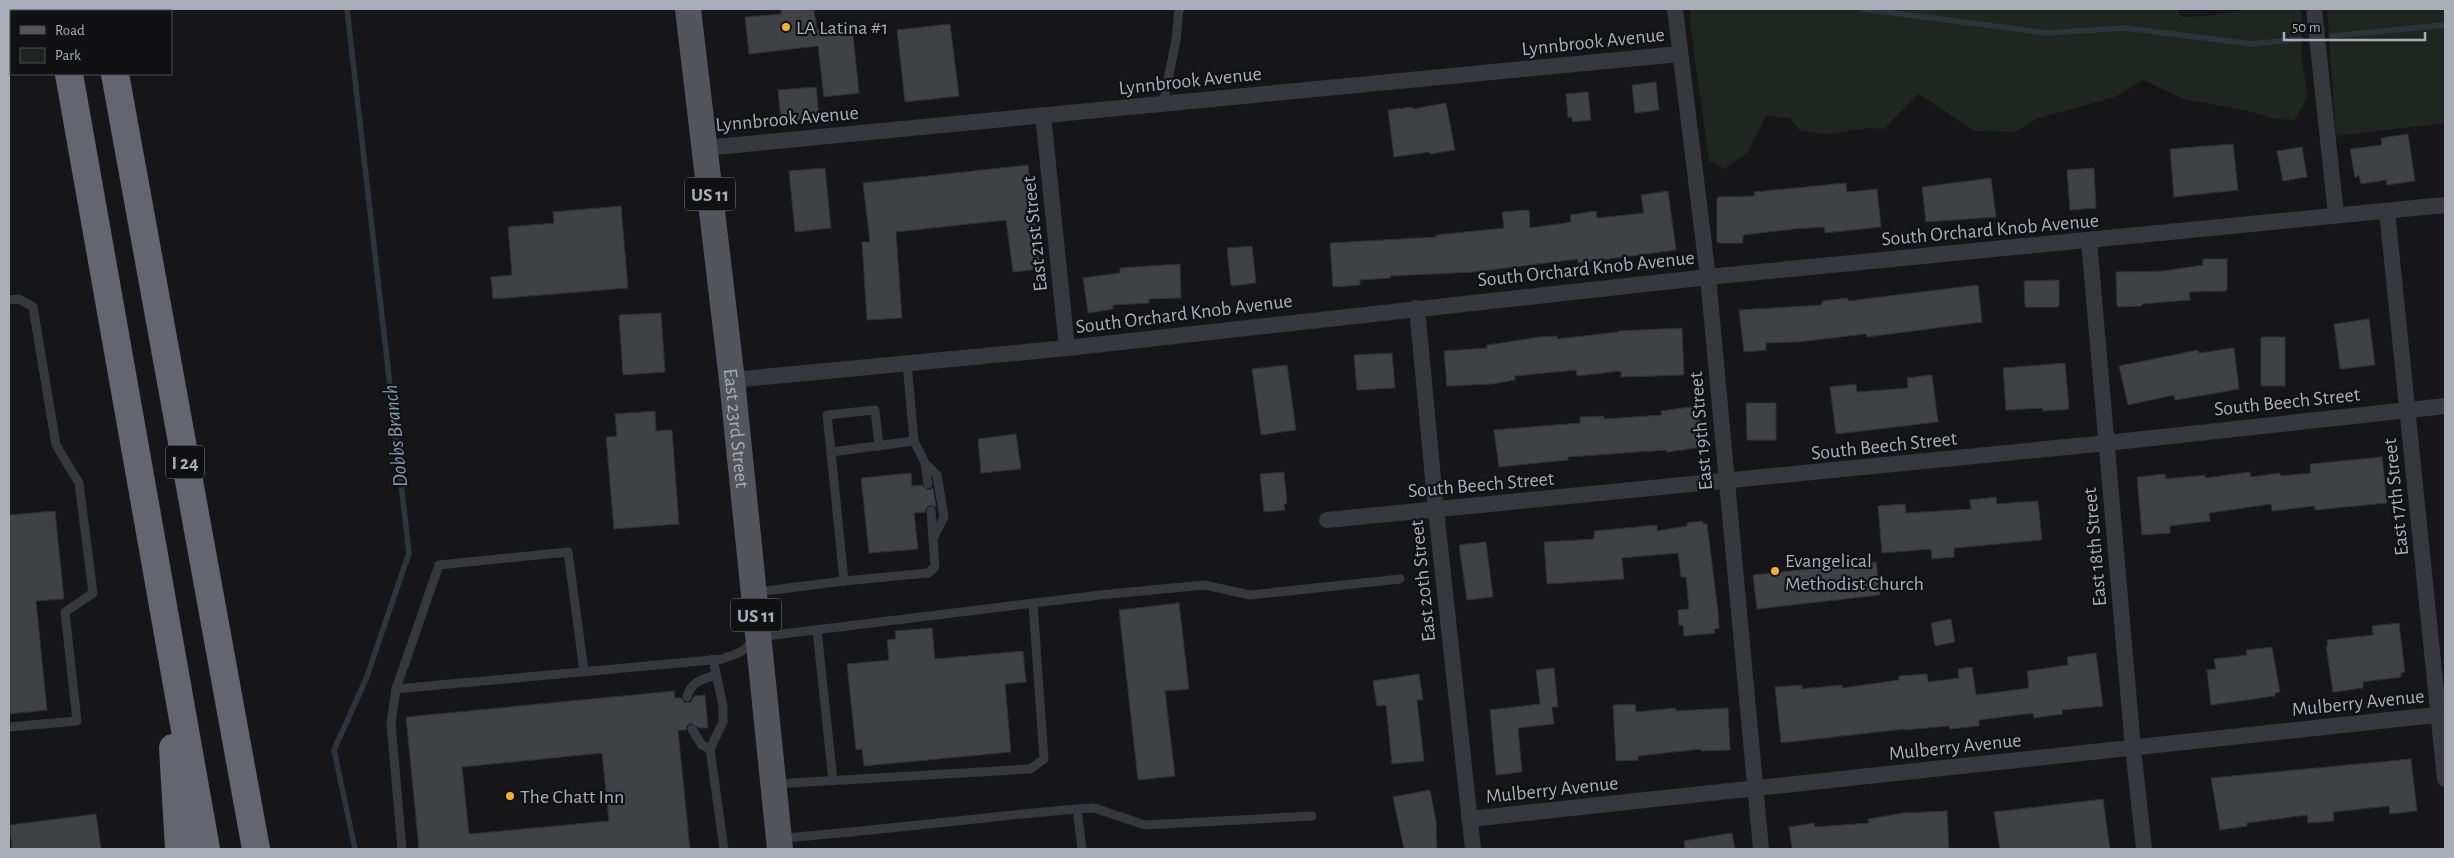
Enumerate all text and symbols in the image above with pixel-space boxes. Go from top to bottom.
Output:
legend [10,10,172,75]
scale bar [2284,10,2425,42]
place label: LA Latina #1 [796,18,888,38]
text: 50 m [2292,20,2321,35]
marker: LA Latina #1 [780,21,792,33]
text: Road [55,23,85,38]
street label: Lynnbrook Avenue [1521,25,1666,59]
text: Park [55,48,81,63]
street label: Lynnbrook Avenue [1118,64,1263,98]
street label: Lynnbrook Avenue [715,103,860,135]
street label: East 21st Street [1019,175,1051,292]
road number: US 11 [685,178,735,210]
street label: South Orchard Knob Avenue [1880,211,2100,249]
street label: South Orchard Knob Avenue [1477,248,1696,290]
street label: South Orchard Knob Avenue [1075,291,1294,337]
street label: East 23rd Street [720,367,752,490]
street label: East 19th Street [1686,370,1716,491]
water label: Dobbs Branch [380,384,411,488]
street label: South Beech Street [2213,384,2362,420]
street label: South Beech Street [1810,428,1959,464]
street label: East 17th Street [2380,437,2412,557]
road number: I 24 [166,446,204,478]
street label: South Beech Street [1407,469,1556,501]
street label: East 18th Street [2080,486,2110,607]
street label: East 20th Street [1407,518,1439,643]
place label: Evangelical Methodist Church [1785,551,1924,594]
marker: Evangelical Methodist Church [1769,565,1781,577]
road number: US 11 [731,598,781,632]
street label: Mulberry Avenue [2291,686,2425,720]
street label: Mulberry Avenue [1888,730,2022,764]
street label: Mulberry Avenue [1485,773,1619,807]
place label: The Chatt Inn [520,787,624,807]
marker: The Chatt Inn [504,790,516,802]

